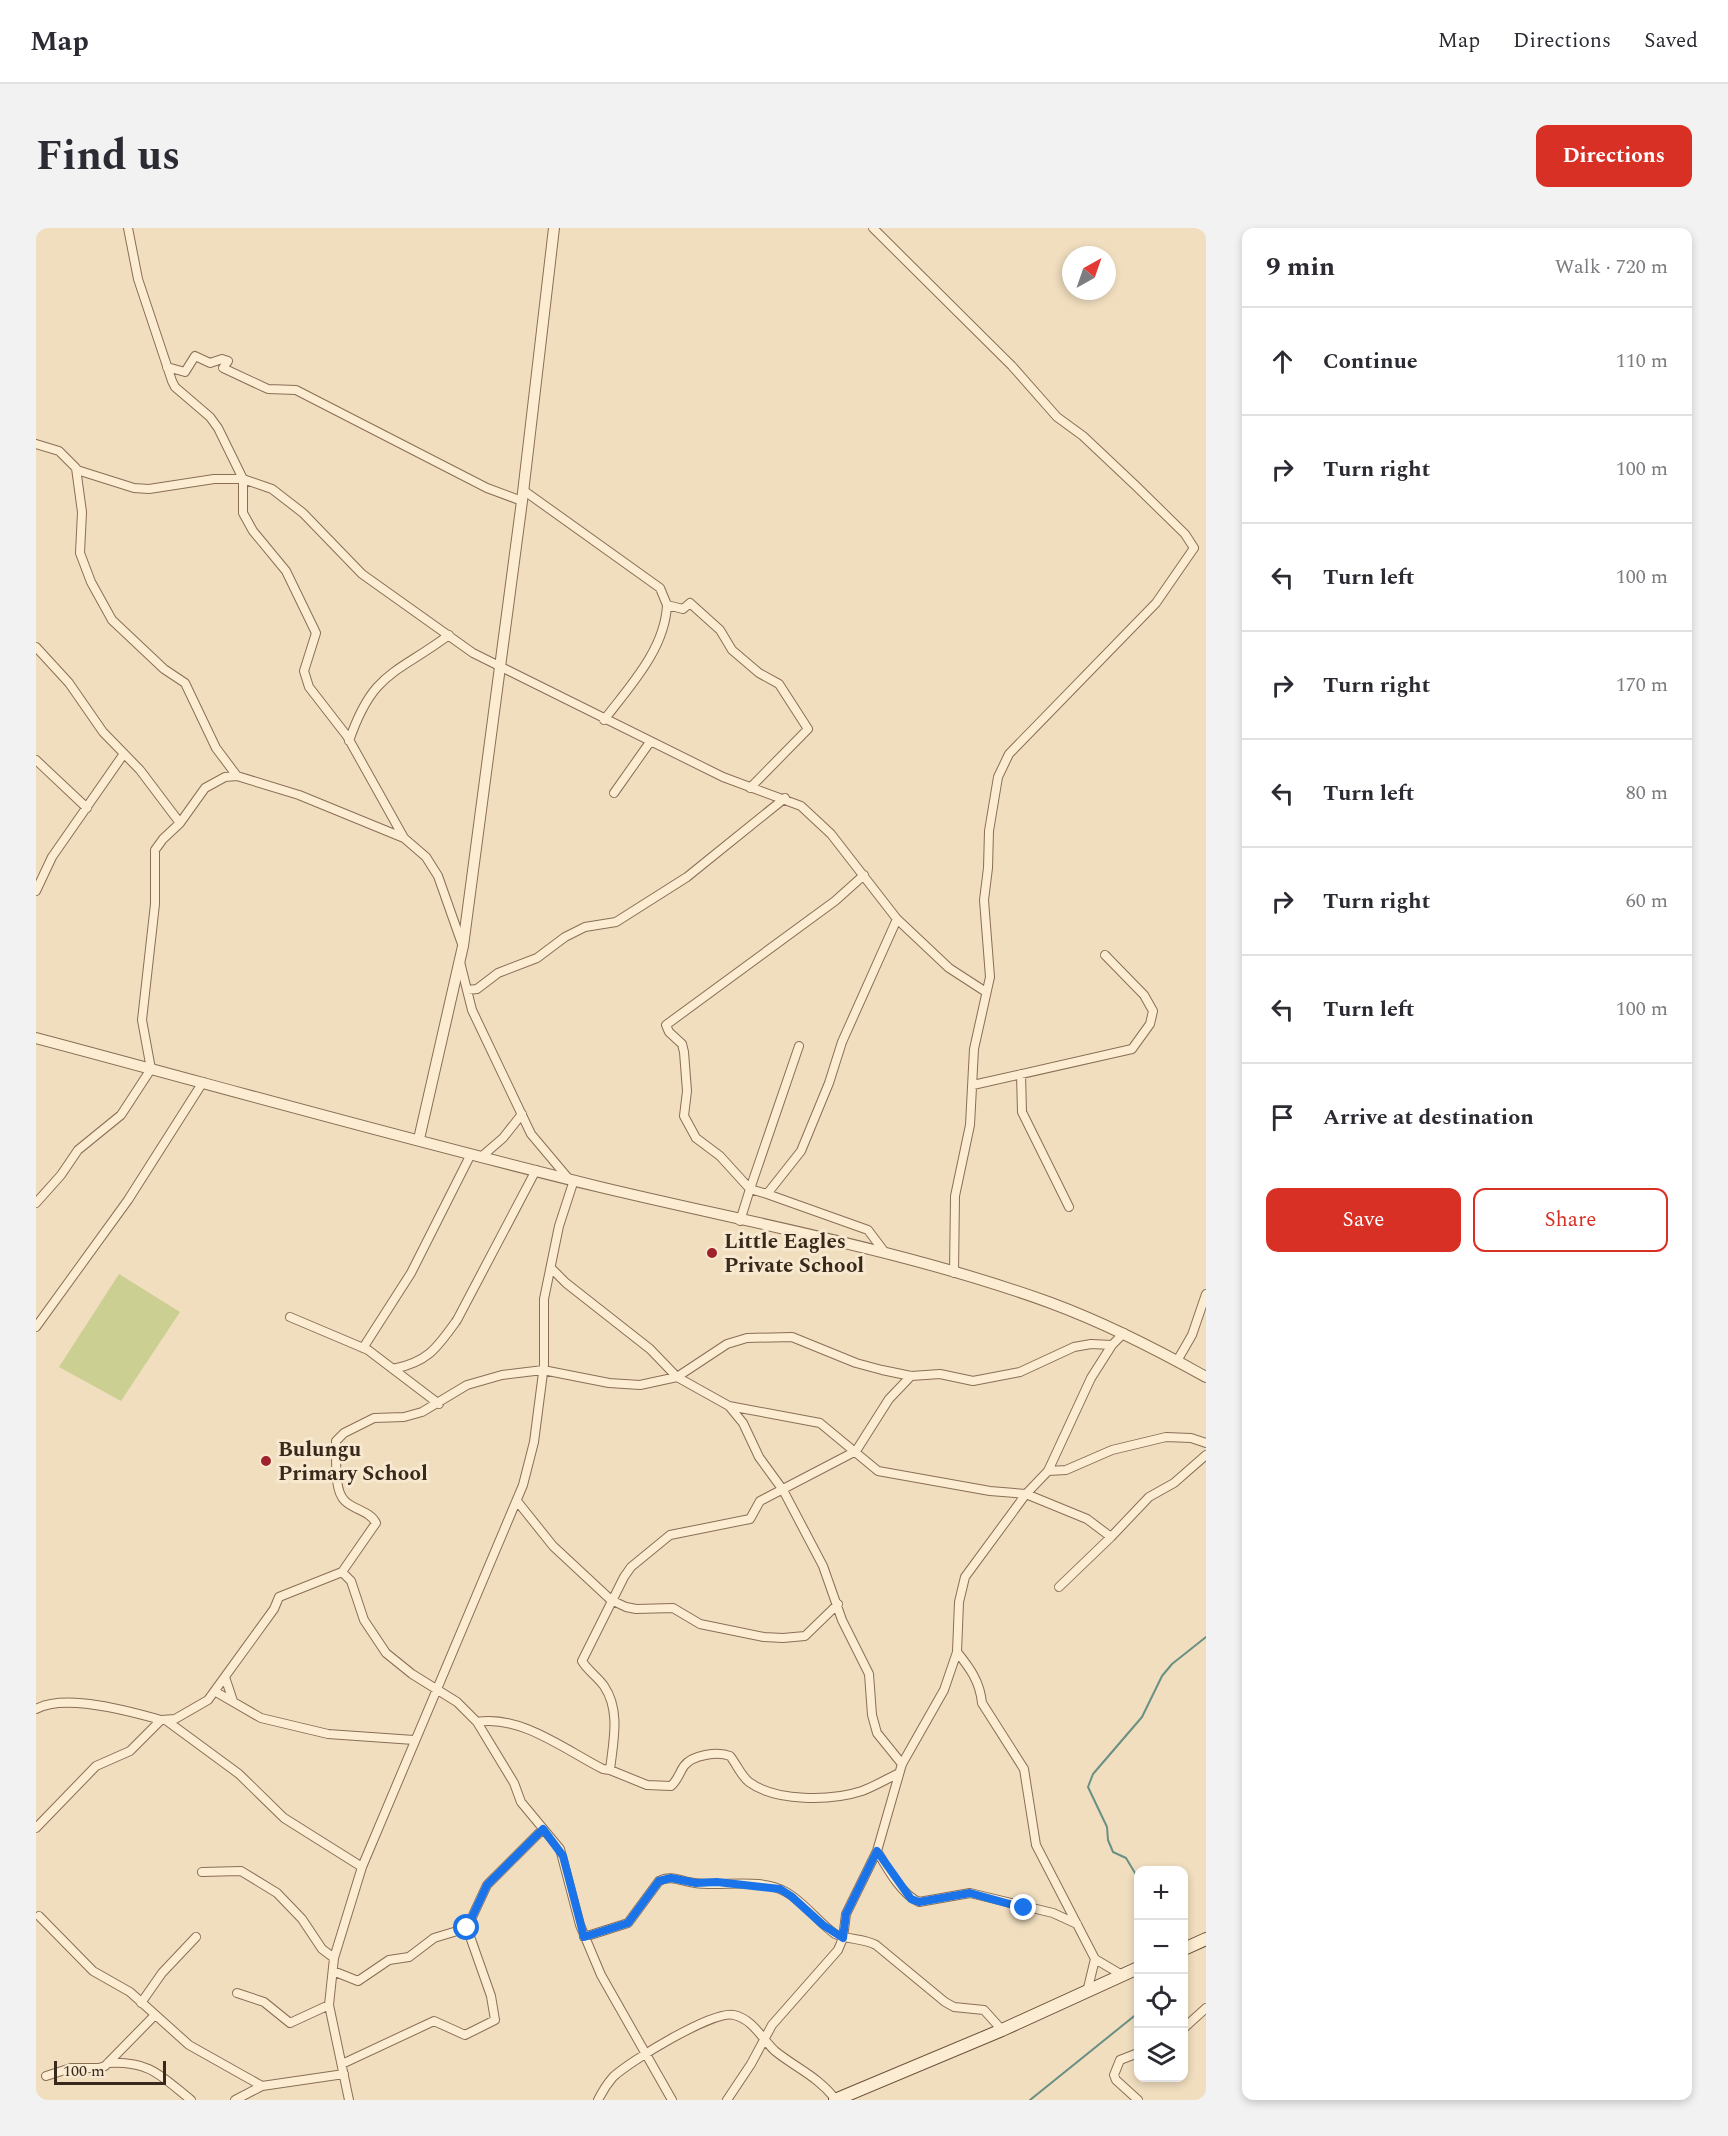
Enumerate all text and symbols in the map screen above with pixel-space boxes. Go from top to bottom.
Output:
text: Map [30,20,89,63]
text: Map [1438,25,1480,57]
text: Directions [1513,25,1611,57]
text: Saved [1644,25,1698,57]
text: Find us [36,125,180,188]
button: Directions [1536,125,1692,187]
north arrow [1062,246,1116,300]
text: 9 min [1266,247,1335,287]
text: Walk · 720 m [1555,252,1668,282]
icon: ahead [1266,345,1299,378]
text: Continue [1323,345,1418,378]
text: 110 m [1616,346,1668,376]
icon: right [1266,453,1299,486]
text: Turn right [1323,453,1430,486]
text: 100 m [1616,454,1668,484]
icon: left [1266,561,1299,594]
text: Turn left [1323,561,1415,594]
text: 100 m [1616,562,1668,592]
icon: right [1266,669,1299,702]
text: Turn right [1323,669,1430,702]
text: 170 m [1616,670,1668,700]
icon: left [1266,777,1299,810]
text: Turn left [1323,777,1415,810]
text: 80 m [1626,778,1668,808]
icon: right [1266,885,1299,918]
text: Turn right [1323,885,1430,918]
text: 60 m [1626,886,1668,916]
icon: left [1266,993,1299,1026]
text: Turn left [1323,993,1415,1026]
text: 100 m [1616,994,1668,1024]
icon: arrive [1266,1101,1299,1134]
text: Arrive at destination [1323,1101,1534,1134]
button: Save [1266,1188,1461,1252]
button: Share [1473,1188,1668,1252]
place label: Little Eagles Private School [724,1226,864,1282]
marker: Little Eagles Private School [705,1246,719,1260]
place label: Bulungu Primary School [278,1434,428,1490]
marker: Bulungu Primary School [259,1454,273,1468]
map controls [1134,1866,1188,2082]
button: + [1134,1866,1188,1920]
route end [1010,1894,1036,1920]
route start [453,1914,479,1940]
button: − [1134,1920,1188,1974]
button: locate [1134,1974,1188,2028]
button: layers [1134,2028,1188,2082]
scale bar [54,2058,166,2086]
text: 100 m [63,2059,105,2083]

